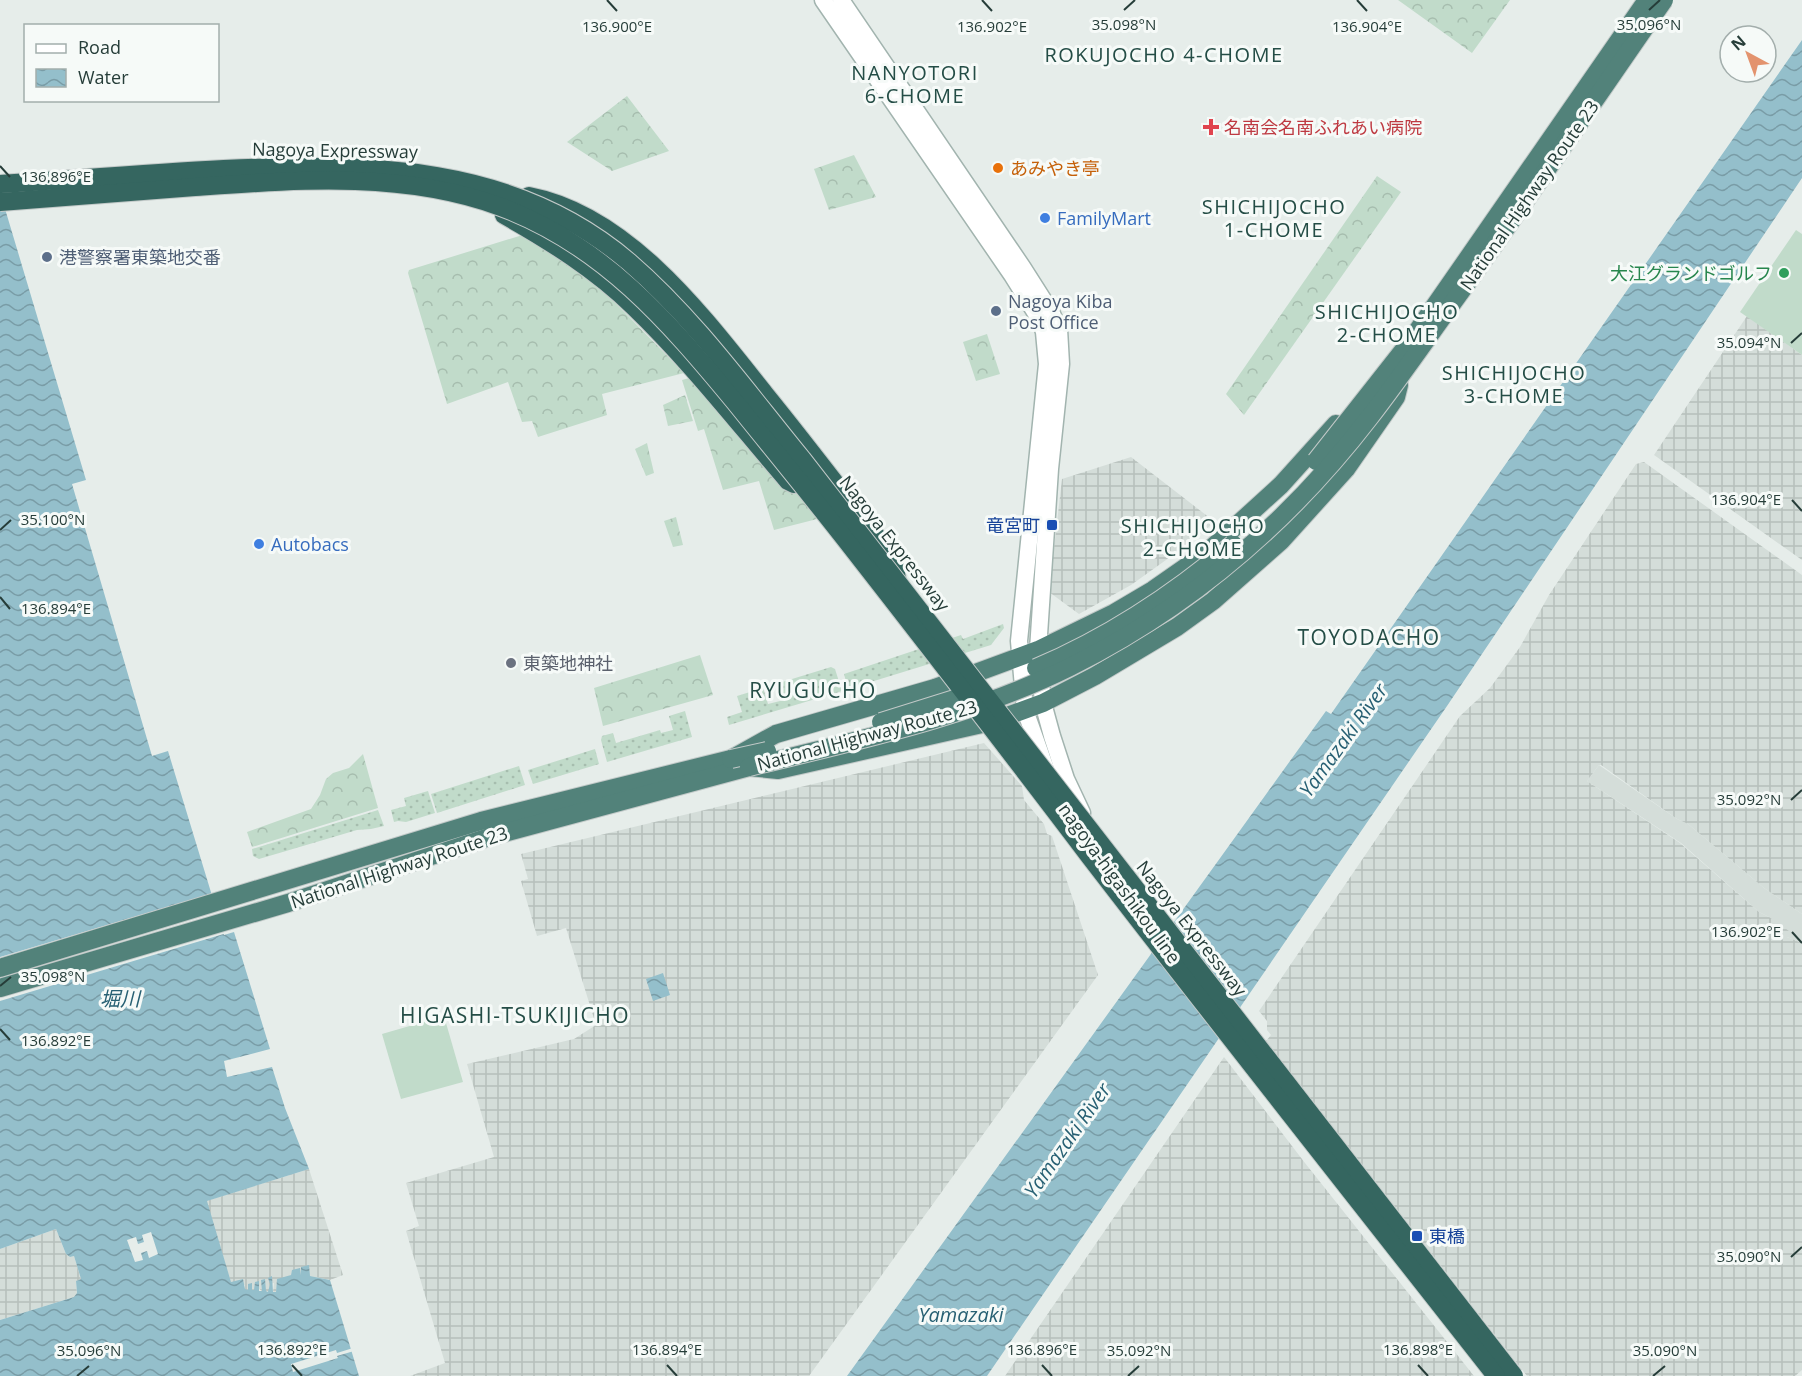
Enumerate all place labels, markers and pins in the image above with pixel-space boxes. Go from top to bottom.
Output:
place label: 名南会名南ふれあい病院 [1224,115,1422,139]
marker: 名南会名南ふれあい病院 [1202,118,1220,136]
place label: あみやき亭 [1010,156,1100,180]
marker: あみやき亭 [991,161,1005,175]
place label: FamilyMart [1057,206,1151,230]
marker: FamilyMart [1038,211,1052,225]
place label: 港警察署東築地交番 [59,245,221,269]
marker: 港警察署東築地交番 [40,250,54,264]
place label: 大江グランドゴルフ [1610,261,1772,285]
marker: 大江グランドゴルフ [1777,266,1791,280]
place label: Nagoya Kiba Post Office [1008,289,1112,334]
marker: Nagoya Kiba Post Office [989,304,1003,318]
place label: 竜宮町 [986,513,1040,537]
marker: 竜宮町 [1045,518,1059,532]
place label: Autobacs [271,532,349,556]
marker: Autobacs [252,537,266,551]
place label: 東築地神社 [523,651,613,675]
marker: 東築地神社 [504,656,518,670]
place label: 東橋 [1429,1224,1465,1248]
marker: 東橋 [1410,1229,1424,1243]

